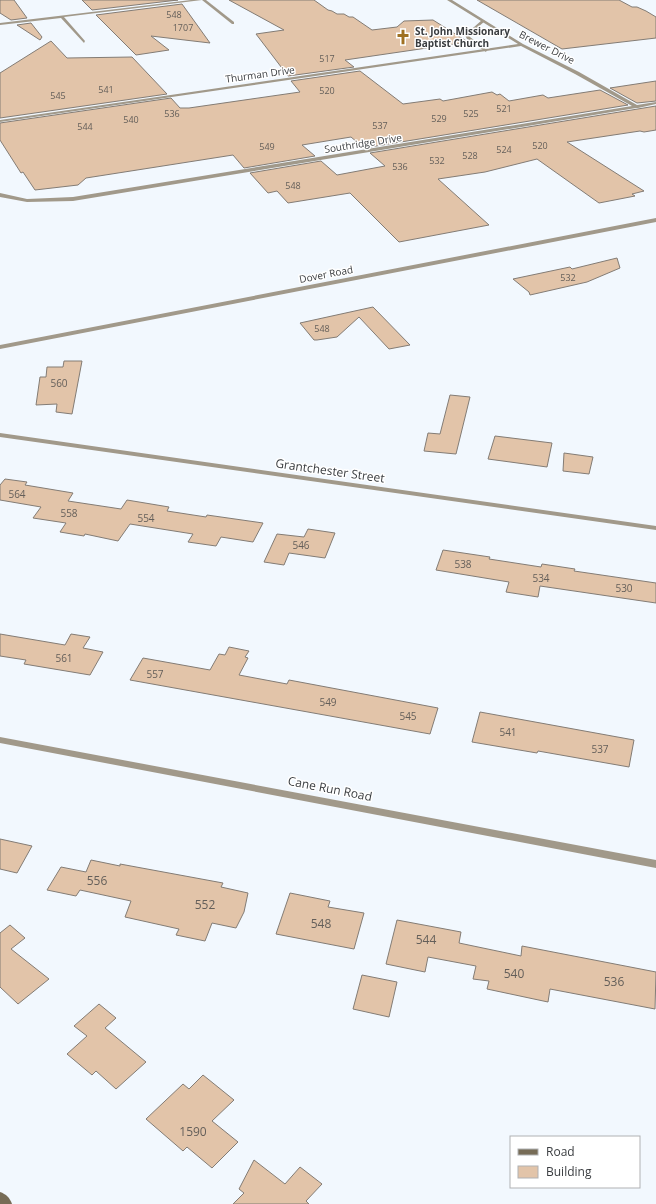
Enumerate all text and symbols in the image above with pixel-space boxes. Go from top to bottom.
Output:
house number: 548 [166,8,182,21]
house number: 1707 [173,21,193,34]
place label: St. John Missionary Baptist Church [415,24,510,50]
street label: Brewer Drive [517,27,578,67]
church icon: St. John Missionary Baptist Church [394,28,412,46]
house number: 517 [319,52,335,65]
street label: Thurman Drive [224,62,296,86]
house number: 541 [98,83,114,96]
house number: 520 [319,84,335,97]
house number: 545 [50,89,66,102]
house number: 521 [496,102,512,115]
house number: 536 [164,107,180,120]
house number: 525 [463,107,479,120]
house number: 529 [431,112,447,125]
house number: 540 [123,113,139,126]
house number: 537 [372,119,388,132]
house number: 544 [77,120,93,133]
street label: Southridge Drive [323,130,403,156]
house number: 520 [532,139,548,152]
house number: 549 [259,140,275,153]
house number: 524 [496,143,512,156]
house number: 528 [462,149,478,162]
house number: 532 [429,154,445,167]
house number: 536 [392,160,408,173]
house number: 548 [285,179,301,192]
street label: Dover Road [298,262,354,286]
house number: 532 [560,271,576,284]
house number: 548 [314,322,330,335]
house number: 560 [50,376,68,390]
street label: Grantchester Street [274,454,386,487]
house number: 564 [8,487,26,501]
house number: 558 [60,506,78,520]
house number: 554 [137,511,155,525]
house number: 546 [292,538,310,552]
house number: 538 [454,557,472,571]
house number: 534 [532,571,550,585]
house number: 530 [615,581,633,595]
house number: 561 [55,651,73,665]
house number: 557 [146,667,164,681]
house number: 549 [319,695,337,709]
house number: 545 [399,709,417,723]
house number: 541 [499,725,517,739]
house number: 537 [591,742,609,756]
street label: Cane Run Road [287,772,374,805]
house number: 556 [87,872,107,889]
house number: 552 [195,896,215,913]
house number: 548 [311,915,331,932]
house number: 544 [416,931,436,948]
house number: 540 [504,965,524,982]
house number: 536 [604,973,624,990]
house number: 1590 [179,1123,207,1140]
legend [510,1136,640,1188]
text: Road [546,1143,575,1160]
text: Building [546,1163,592,1180]

